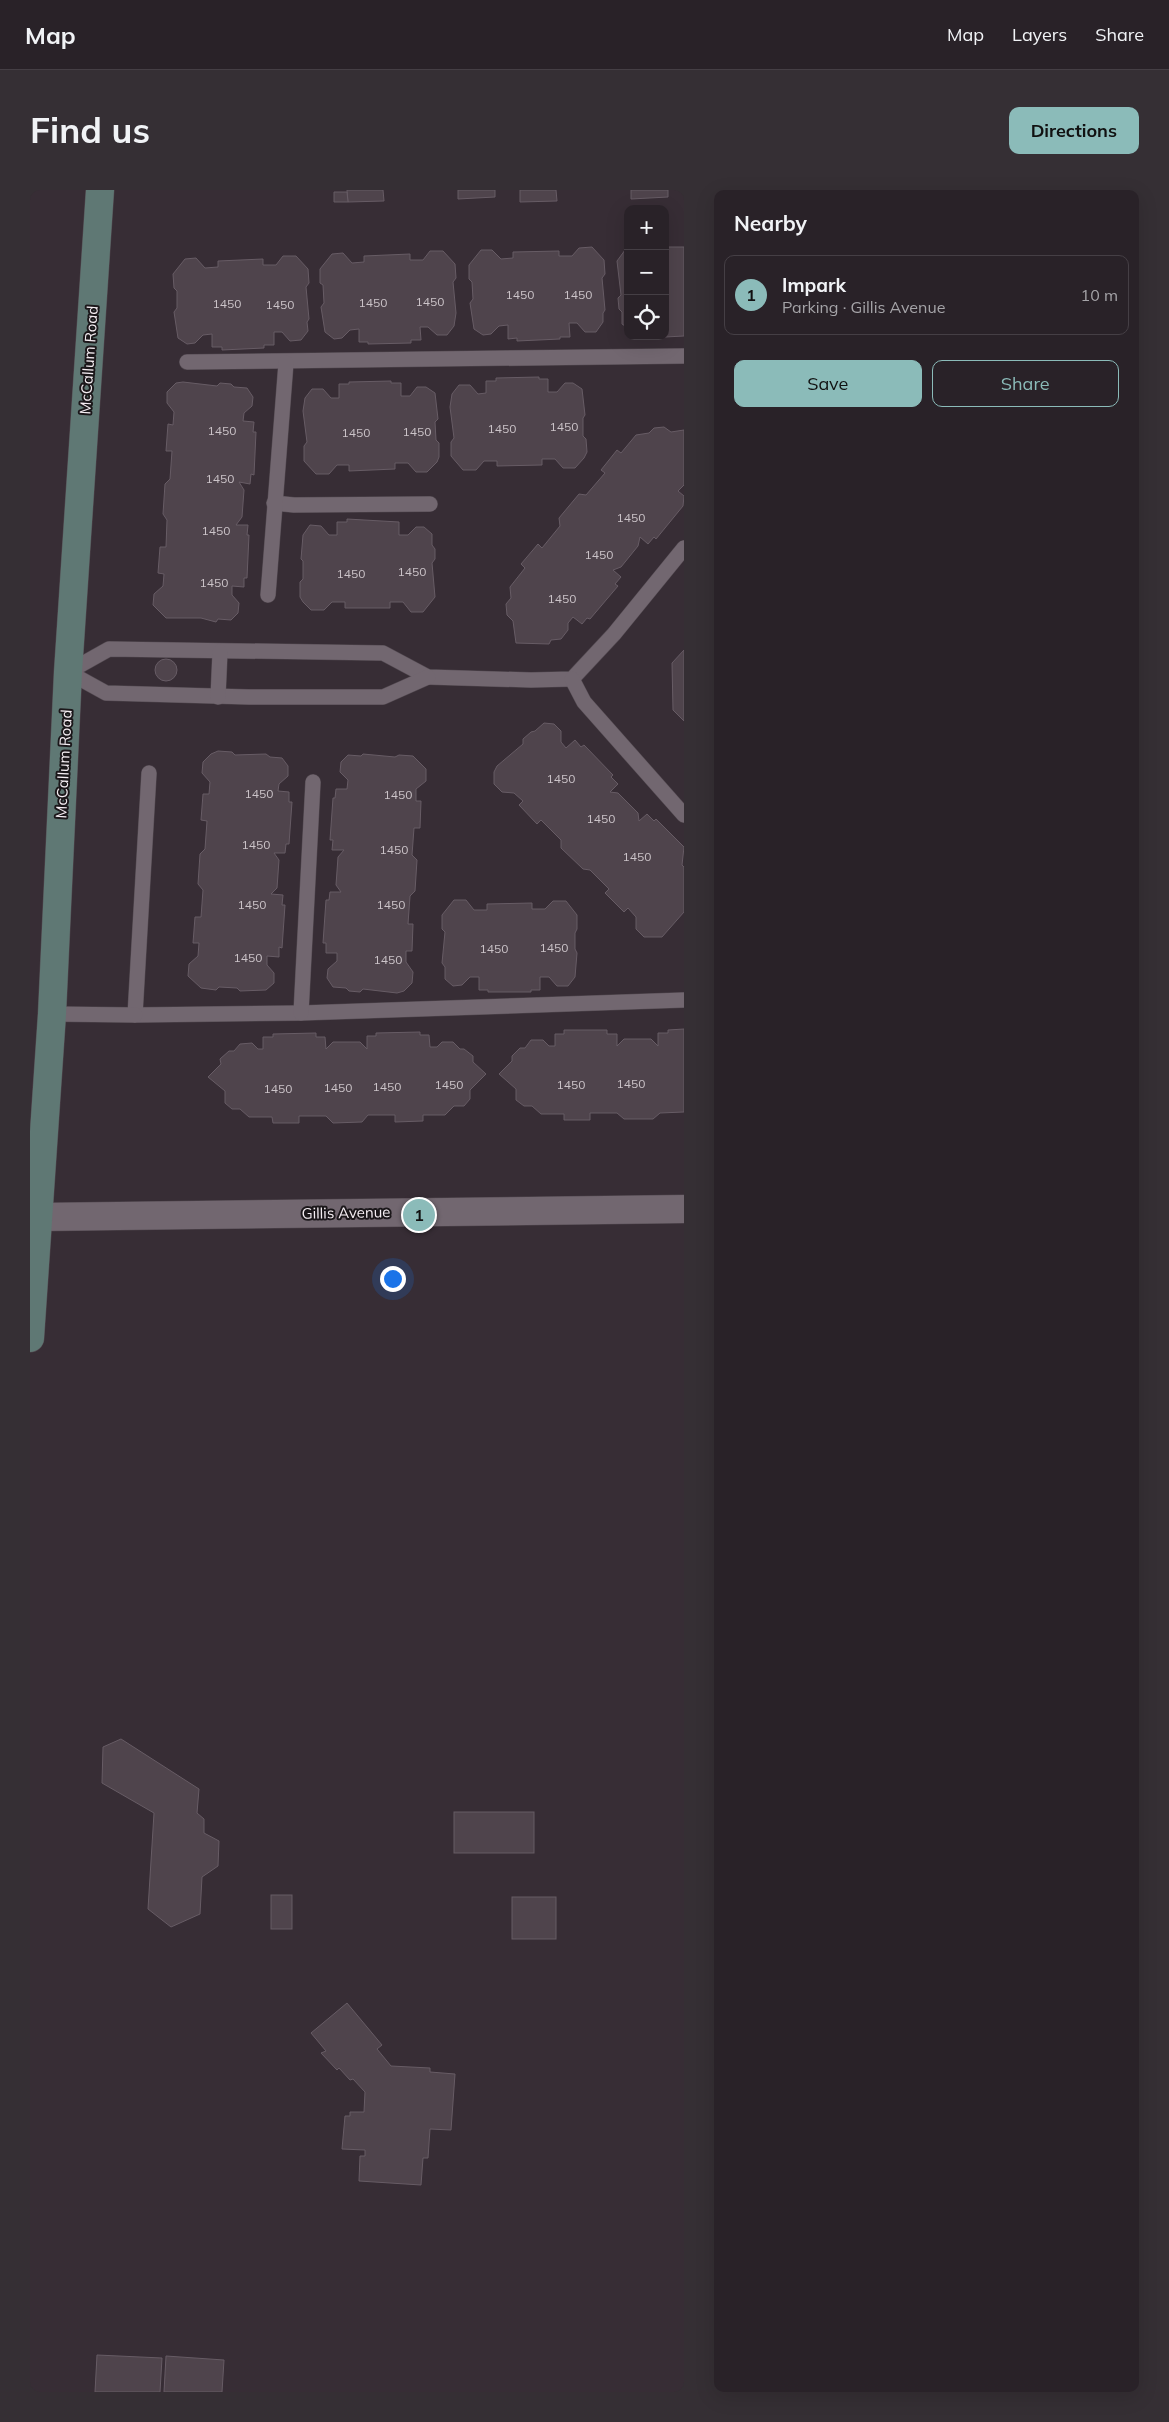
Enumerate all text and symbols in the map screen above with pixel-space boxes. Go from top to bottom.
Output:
text: Map [25,20,76,50]
text: Map [947,23,984,46]
text: Layers [1012,23,1067,46]
text: Share [1095,23,1144,46]
button: Directions [1009,107,1139,154]
text: Find us [30,108,150,152]
map controls [624,205,669,340]
button: + [624,205,669,250]
text: Nearby [734,210,807,236]
button: − [624,250,669,295]
text: Impark [782,273,846,297]
text: 1 [746,285,756,305]
text: 10 m [1081,285,1118,305]
house number: 1450 [506,287,534,302]
house number: 1450 [564,287,592,302]
house number: 1450 [416,294,444,309]
house number: 1450 [359,295,387,310]
button: locate [624,295,669,340]
house number: 1450 [213,296,241,311]
house number: 1450 [266,297,294,312]
text: Parking · Gillis Avenue [782,297,945,317]
street label: McCallum Road [75,305,102,415]
button: Save [734,360,922,407]
button: Share [932,360,1119,407]
house number: 1450 [550,419,578,434]
house number: 1450 [488,421,516,436]
house number: 1450 [208,423,236,438]
house number: 1450 [403,424,431,439]
house number: 1450 [342,425,370,440]
house number: 1450 [206,471,234,486]
house number: 1450 [617,510,645,525]
house number: 1450 [202,523,230,538]
house number: 1450 [585,547,613,562]
house number: 1450 [398,564,426,579]
house number: 1450 [337,566,365,581]
house number: 1450 [200,575,228,590]
house number: 1450 [548,591,576,606]
street label: McCallum Road [51,709,76,819]
house number: 1450 [547,771,575,786]
house number: 1450 [245,786,273,801]
house number: 1450 [384,787,412,802]
house number: 1450 [587,811,615,826]
house number: 1450 [242,837,270,852]
house number: 1450 [380,842,408,857]
house number: 1450 [623,849,651,864]
house number: 1450 [238,897,266,912]
house number: 1450 [377,897,405,912]
house number: 1450 [540,940,568,955]
house number: 1450 [480,941,508,956]
house number: 1450 [234,950,262,965]
house number: 1450 [374,952,402,967]
house number: 1450 [617,1076,645,1091]
house number: 1450 [435,1077,463,1092]
house number: 1450 [557,1077,585,1092]
house number: 1450 [373,1079,401,1094]
house number: 1450 [324,1080,352,1095]
house number: 1450 [264,1081,292,1096]
pin: 1 [403,1196,435,1234]
street label: Gillis Avenue [301,1202,391,1223]
your location [380,1266,406,1292]

